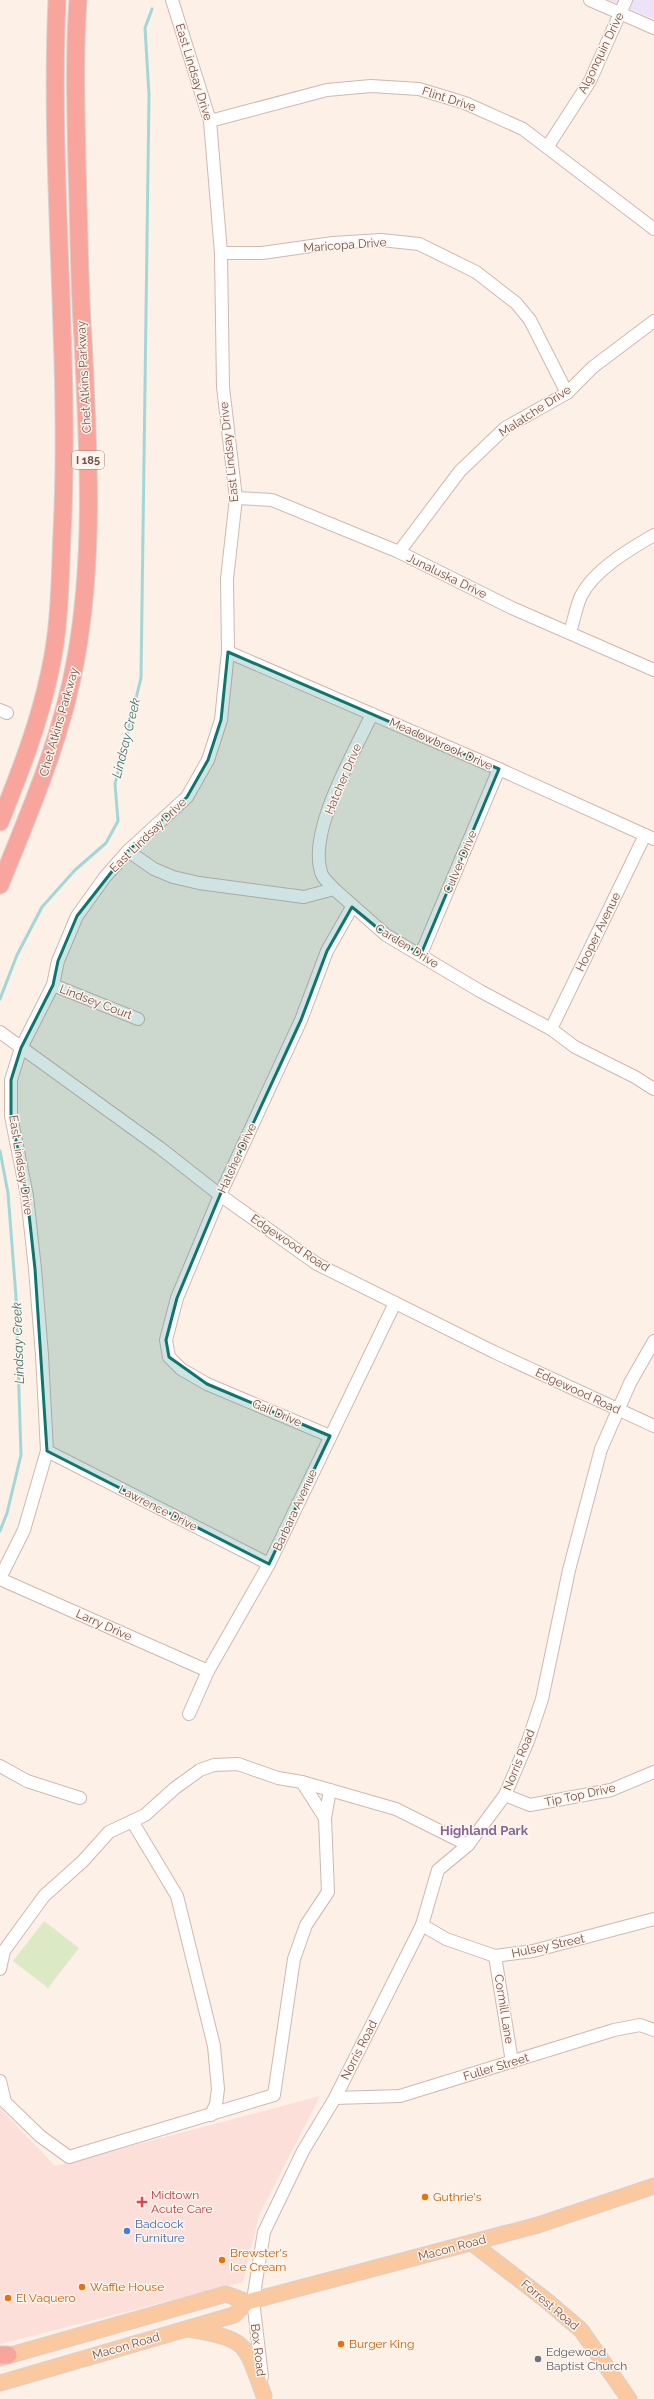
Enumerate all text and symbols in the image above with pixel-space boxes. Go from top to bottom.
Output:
street label: Algonquin Drive [575,10,627,96]
street label: East Lindsay Drive [173,22,215,122]
street label: Flint Drive [420,84,478,114]
street label: Maricopa Drive [303,235,387,255]
street label: Chet Atkins Parkway [74,320,94,434]
street label: Malatche Drive [496,383,574,439]
street label: East Lindsay Drive [217,401,241,503]
road number: I 185 [72,451,104,469]
street label: Junaluska Drive [405,551,489,601]
street label: Chet Atkins Parkway [37,665,81,778]
water label: Lindsay Creek [109,696,143,780]
street label: Meadowbrook Drive [387,715,495,773]
street label: Hatcher Drive [322,742,364,816]
street label: East Lindsay Drive [107,795,189,875]
street label: Culver Drive [440,828,480,896]
street label: Hooper Avenue [573,890,623,974]
street label: Carden Drive [373,921,441,971]
street label: Lindsey Court [58,982,134,1022]
street label: East Lindsay Drive [6,1114,36,1216]
street label: Hatcher Drive [215,1121,259,1195]
street label: Edgewood Road [248,1211,332,1275]
water label: Lindsay Creek [9,1302,27,1384]
street label: Edgewood Road [533,1365,623,1417]
street label: Gail Drive [250,1396,304,1430]
street label: Barbara Avenue [270,1467,320,1553]
street label: Lawrence Drive [116,1482,200,1534]
street label: Larry Drive [74,1606,134,1644]
street label: Norris Road [500,1727,538,1793]
street label: Tip Top Drive [543,1781,617,1809]
district label: Highland Park [440,1823,529,1838]
street label: Hulsey Street [510,1931,586,1961]
street label: Cormill Lane [492,1973,516,2045]
street label: Norris Road [338,2018,380,2082]
street label: Fuller Street [462,2050,530,2084]
place label: Midtown Acute Care [151,2188,213,2216]
place label: Guthrie's [433,2190,482,2204]
marker: Guthrie's [420,2192,430,2202]
marker: Midtown Acute Care [136,2196,148,2208]
place label: Badcock Furniture [135,2217,185,2245]
marker: Badcock Furniture [122,2226,132,2236]
street label: Macon Road [417,2232,487,2264]
place label: Brewster's Ice Cream [230,2246,288,2274]
marker: Brewster's Ice Cream [217,2255,227,2265]
street label: Forrest Road [518,2277,582,2333]
place label: Waffle House [90,2280,164,2294]
marker: Waffle House [77,2282,87,2292]
place label: El Vaquero [16,2291,76,2305]
marker: El Vaquero [3,2293,13,2303]
street label: Box Road [248,2323,268,2377]
street label: Macon Road [91,2330,161,2362]
place label: Burger King [349,2337,414,2351]
marker: Burger King [336,2339,346,2349]
place label: Edgewood Baptist Church [546,2345,627,2373]
marker: Edgewood Baptist Church [533,2354,543,2364]

